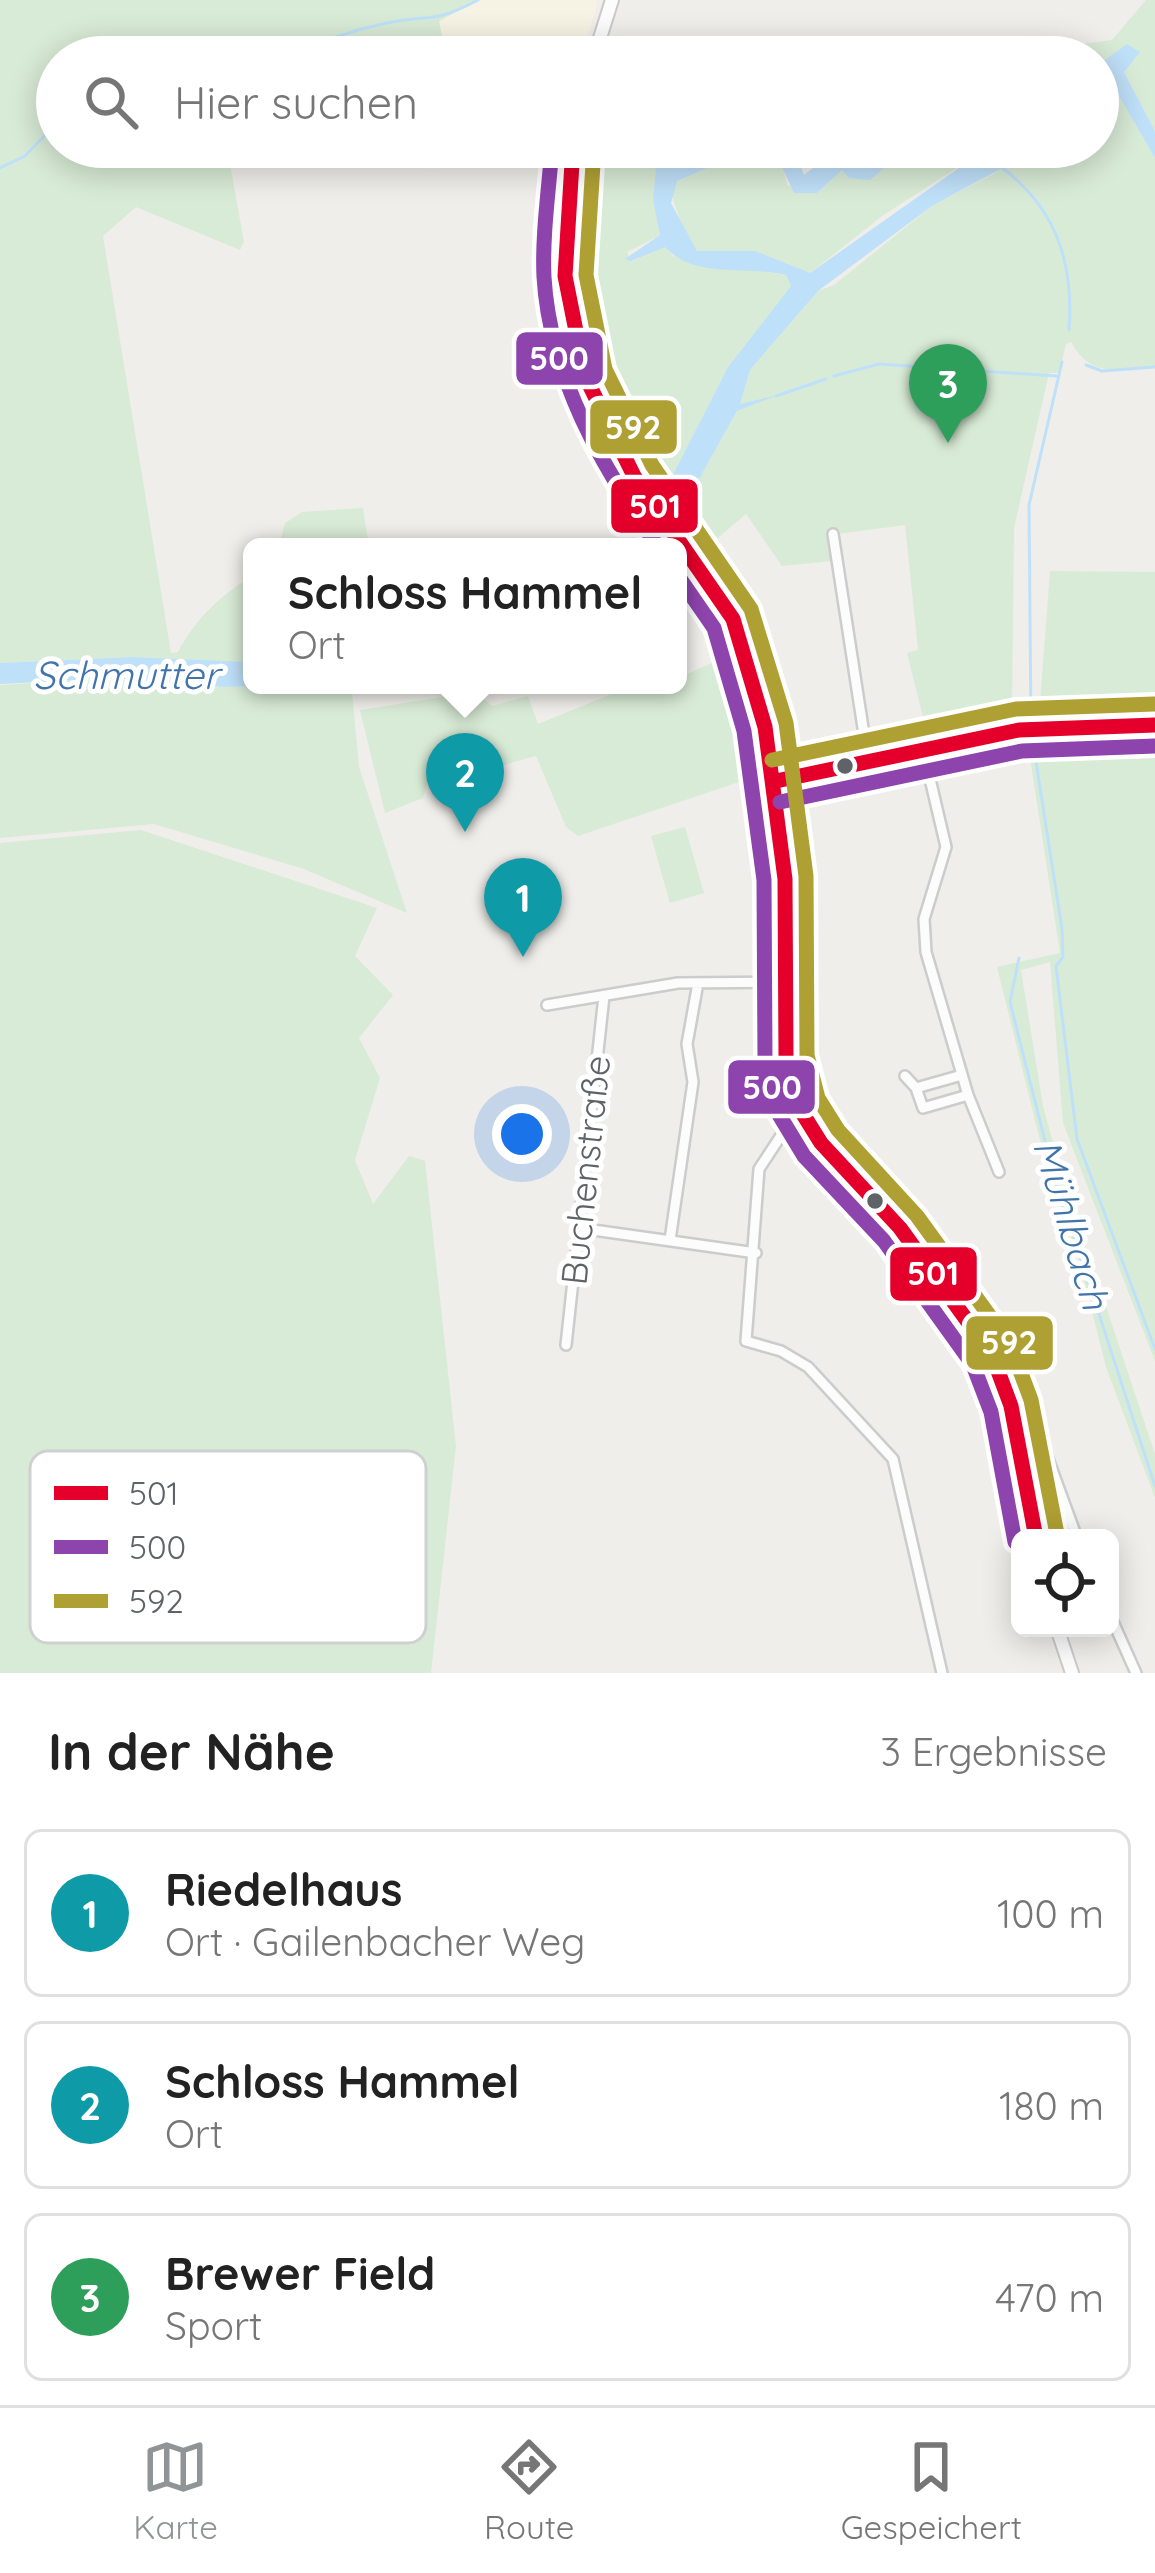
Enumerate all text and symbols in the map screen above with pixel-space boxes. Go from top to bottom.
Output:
search box [36,36,1119,168]
icon: search [78,69,144,135]
text: Hier suchen [174,74,418,130]
line badge: 500 [514,330,605,387]
text: 500 [529,337,589,378]
pin: 3 [909,344,987,443]
line badge: 592 [588,398,679,456]
text: 592 [605,406,661,447]
line badge: 501 [609,477,700,535]
text: 501 [629,485,681,526]
popup [243,538,687,694]
text: Schloss Hammel [288,564,642,620]
text: Ort [288,620,346,669]
water label: Schmutter [33,650,224,699]
pin: 2 [426,733,504,832]
unlabelled marker [834,755,856,777]
pin: 1 [484,858,562,957]
street label: Buchenstraße [551,1053,619,1287]
line badge: 500 [726,1058,817,1116]
text: 500 [742,1066,802,1107]
your location [492,1104,552,1164]
water label: Mühlbach [1023,1133,1121,1316]
unlabelled marker [864,1190,886,1212]
line badge: 501 [888,1245,979,1303]
text: 501 [907,1252,959,1293]
line badge: 592 [964,1314,1055,1372]
text: 592 [981,1321,1037,1362]
legend [30,1451,426,1643]
text: 501 [129,1472,179,1513]
text: 500 [129,1526,186,1567]
map controls [1011,1529,1119,1637]
button: locate [1011,1529,1119,1637]
text: 592 [129,1580,184,1621]
text: In der Nähe [48,1719,335,1783]
text: 3 Ergebnisse [881,1727,1107,1776]
text: Riedelhaus [165,1861,402,1917]
text: 1 [82,1889,98,1938]
text: 100 m [997,1889,1104,1938]
text: Ort · Gailenbacher Weg [165,1917,585,1966]
text: Schloss Hammel [165,2053,520,2109]
text: 2 [79,2081,101,2130]
text: 180 m [999,2081,1104,2130]
text: Ort [165,2109,223,2158]
text: Brewer Field [165,2245,435,2301]
text: 3 [80,2273,100,2322]
text: 470 m [995,2273,1104,2322]
text: Sport [165,2301,262,2350]
tab: Karte [133,2434,218,2547]
tab: Route [484,2434,574,2547]
tab: Gespeichert [841,2434,1022,2547]

